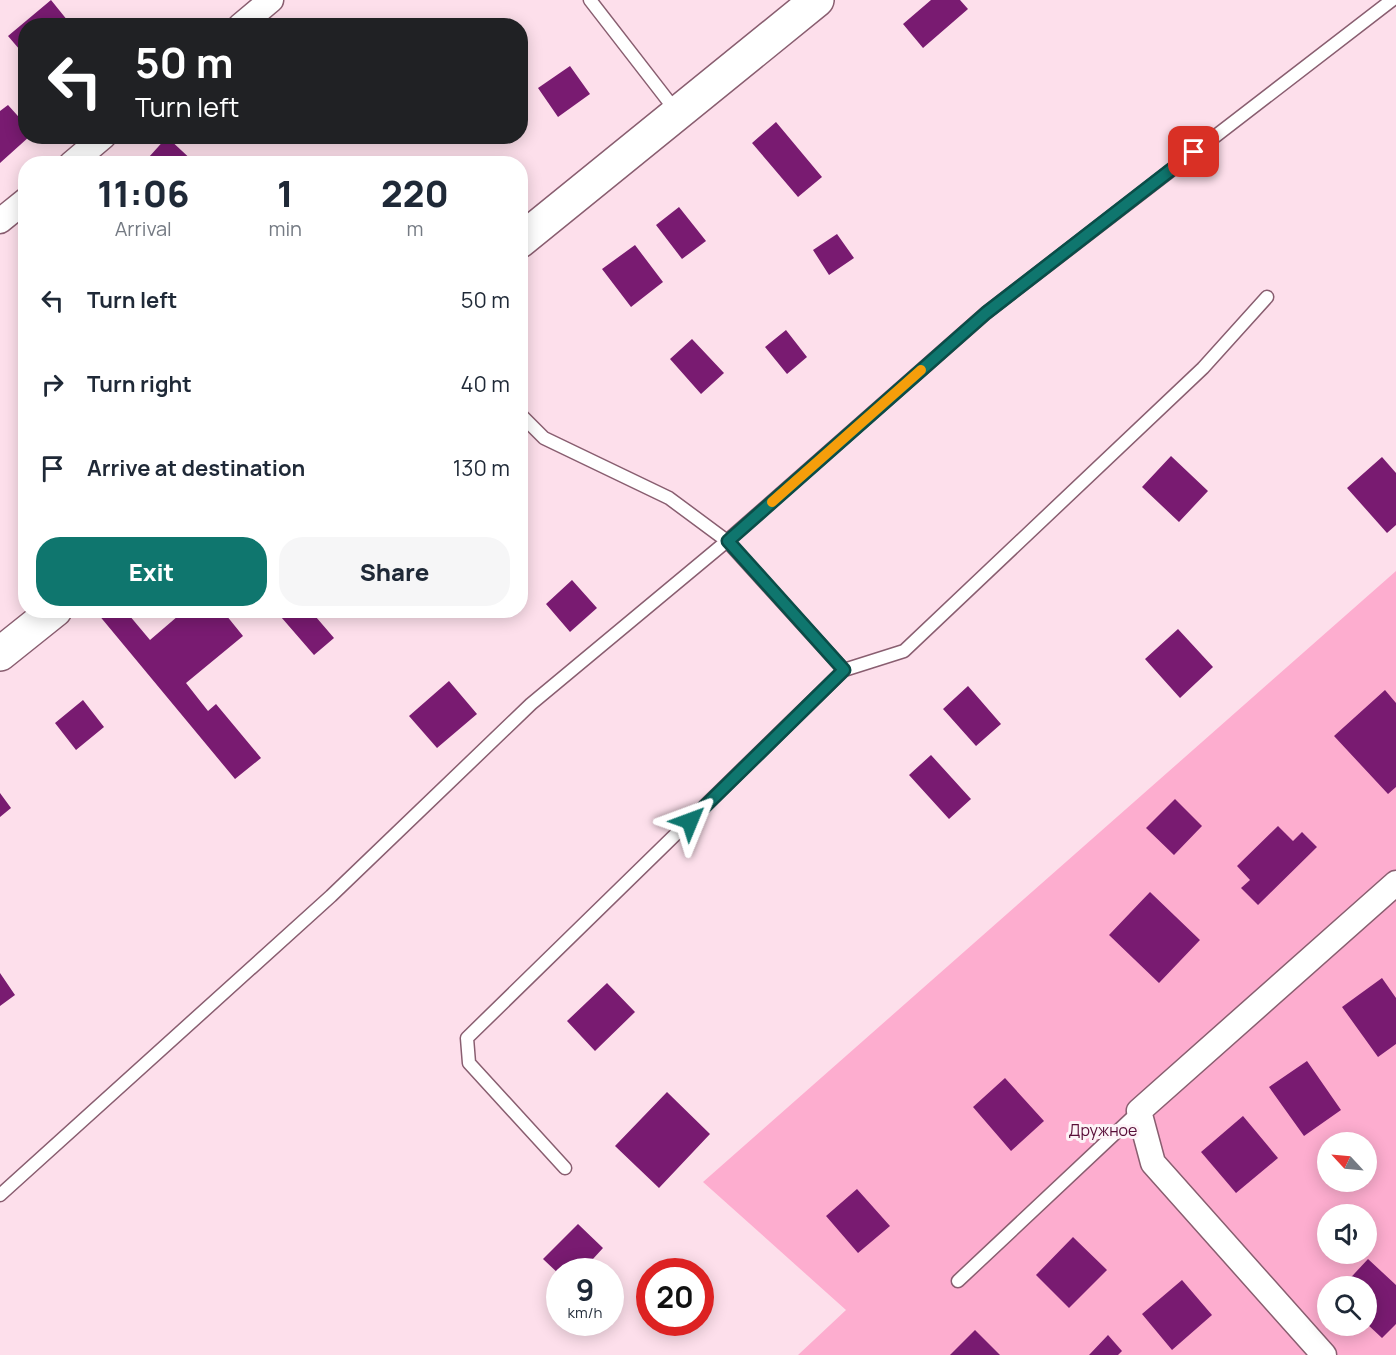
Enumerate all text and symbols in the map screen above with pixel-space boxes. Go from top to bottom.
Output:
text: 50 m [135,33,233,91]
icon: left [36,42,114,120]
text: Turn left [135,88,239,125]
pin [1168,126,1219,177]
icon: arrive [1177,135,1210,168]
text: 11:06 [97,169,189,218]
text: 1 [277,169,293,218]
text: 220 [381,169,449,218]
text: Arrival [115,215,172,242]
text: min [268,215,302,242]
text: m [406,215,423,242]
icon: left [36,284,69,317]
text: Turn left [87,285,177,315]
text: 50 m [461,285,510,315]
icon: right [36,368,69,401]
text: Turn right [87,369,192,399]
text: 40 m [461,369,510,399]
icon: arrive [36,452,69,485]
text: Arrive at destination [87,453,305,483]
text: 130 m [453,453,510,483]
button: Exit [36,537,267,606]
button: Share [279,537,510,606]
position arrow [658,789,722,853]
park label: Дружное [1069,1119,1137,1141]
north arrow [1317,1132,1377,1192]
map controls [1317,1132,1377,1336]
button: sound [1317,1204,1377,1264]
speed limit sign: 20 [636,1258,714,1336]
text: 9 [576,1269,594,1310]
button: search [1317,1276,1377,1336]
text: km/h [568,1302,602,1323]

